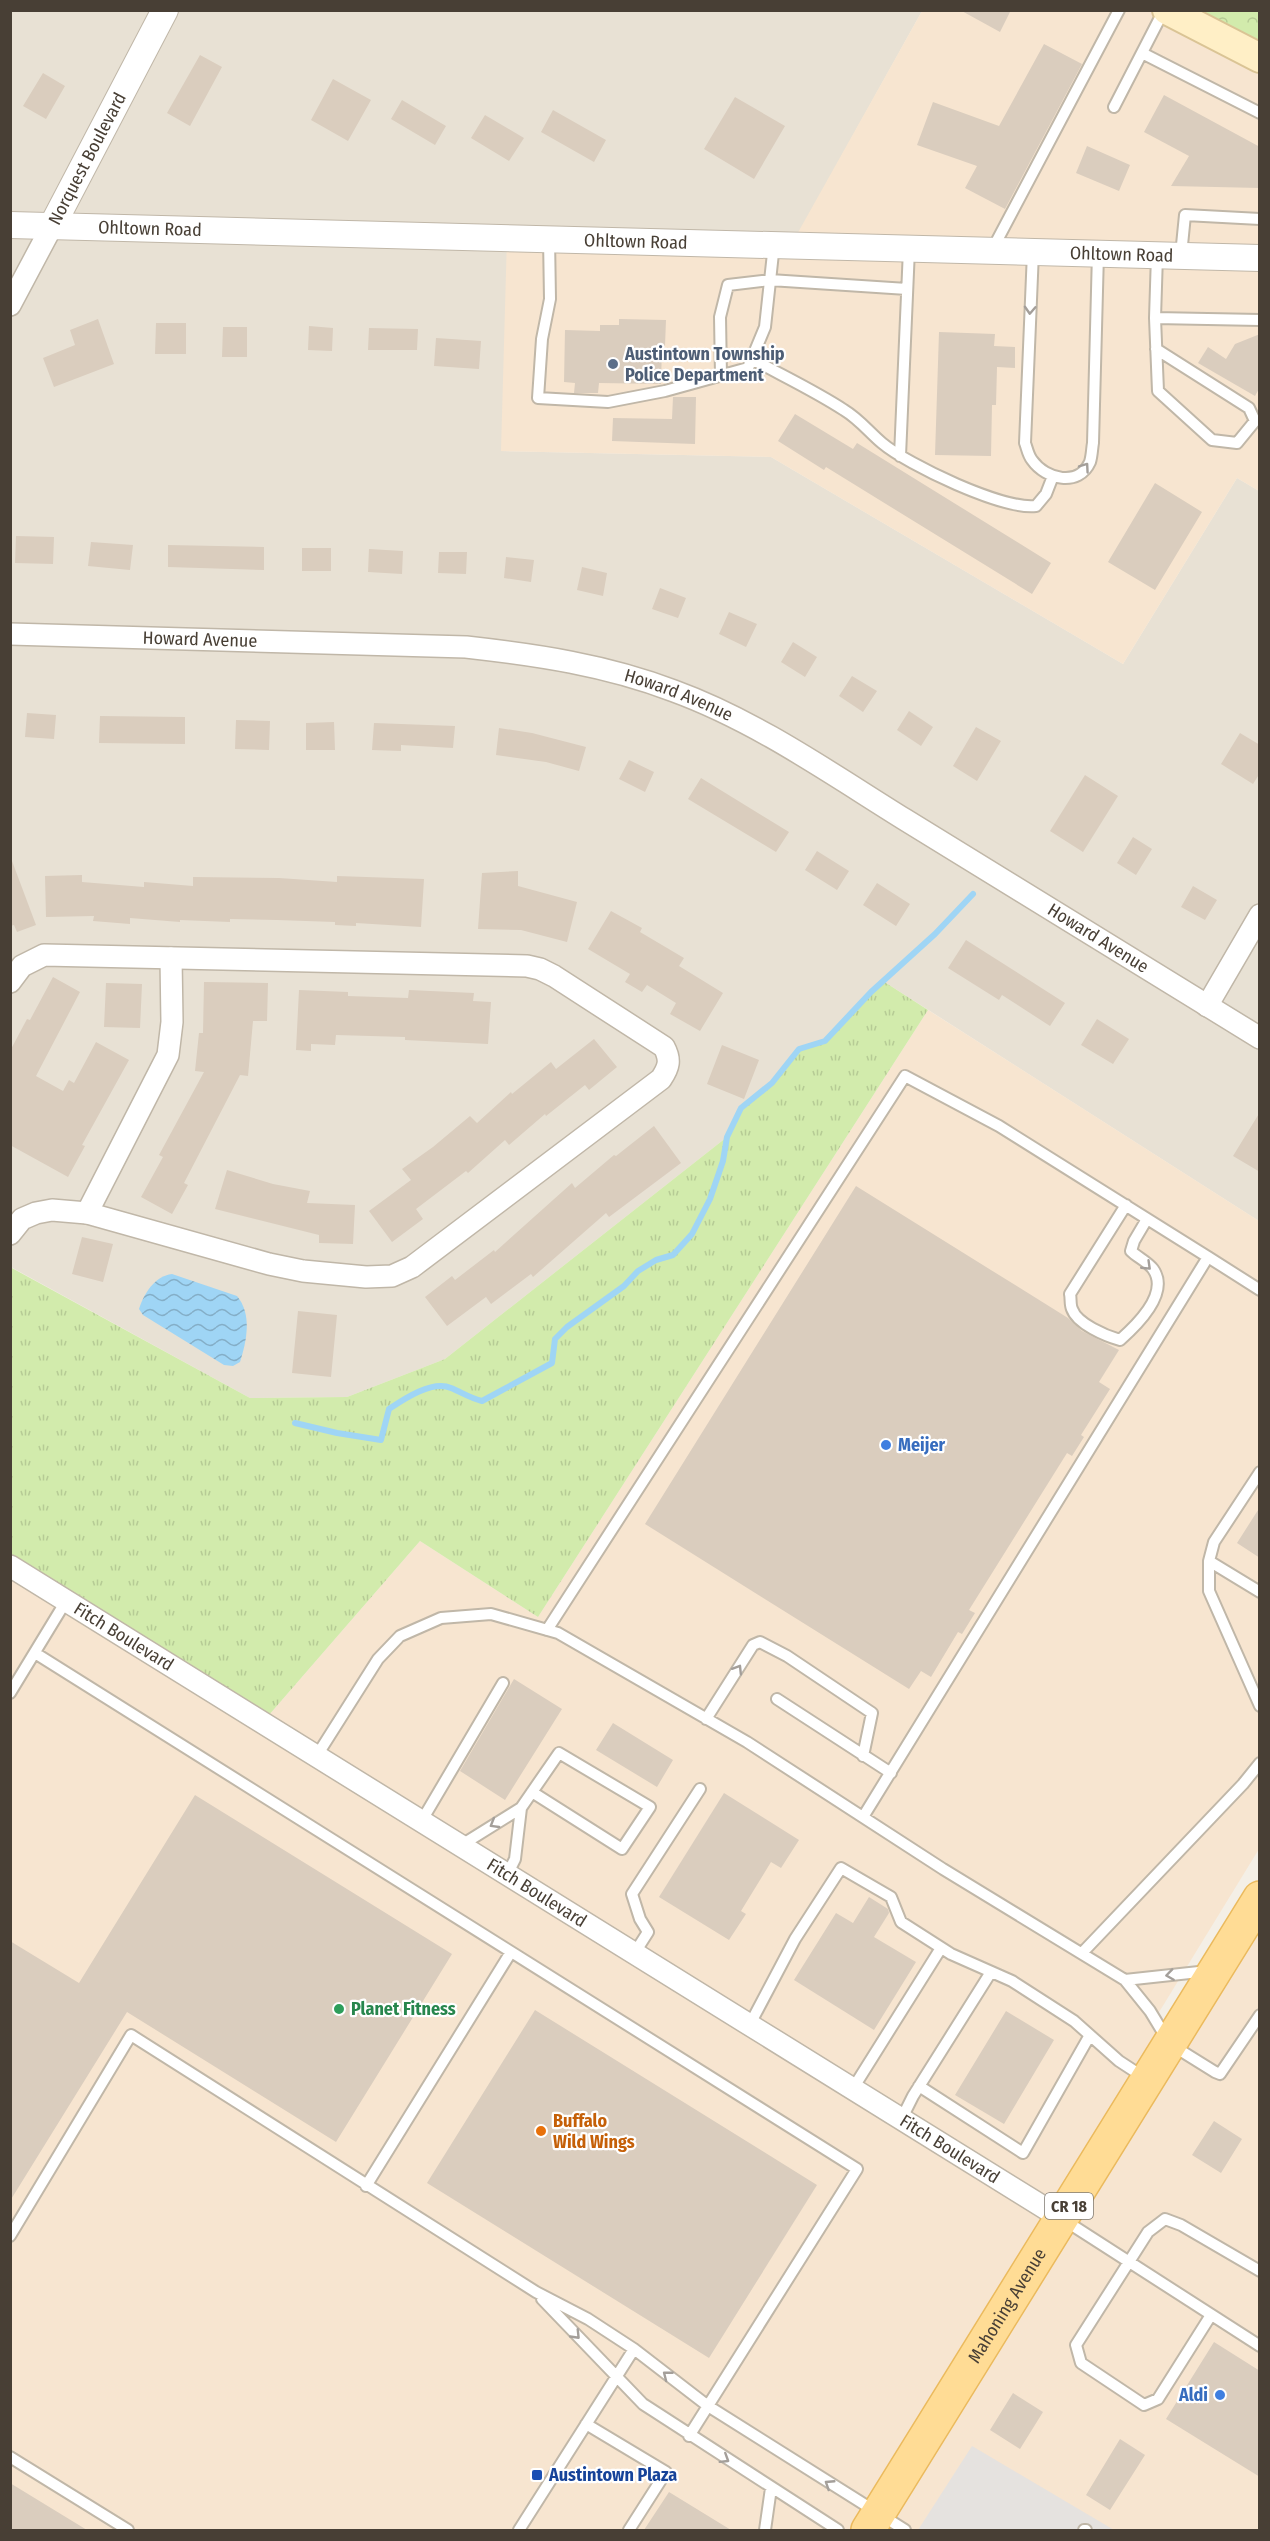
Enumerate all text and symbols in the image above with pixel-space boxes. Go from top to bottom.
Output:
street label: Norquest Boulevard [44,89,131,229]
street label: Ohltown Road [98,216,202,241]
street label: Ohltown Road [584,229,688,254]
street label: Ohltown Road [1070,242,1174,267]
one-way arrow [1024,305,1036,314]
place label: Austintown Township Police Department [624,343,785,386]
marker: Austintown Township Police Department [606,357,620,371]
one-way arrow [1077,463,1088,474]
street label: Howard Avenue [142,627,258,652]
street label: Howard Avenue [622,664,737,726]
street label: Howard Avenue [1044,899,1153,978]
one-way arrow [1140,1259,1150,1270]
place label: Meijer [898,1434,946,1456]
marker: Meijer [879,1438,893,1452]
street label: Fitch Boulevard [70,1597,178,1676]
one-way arrow [730,1665,742,1675]
one-way arrow [490,1817,500,1828]
street label: Fitch Boulevard [483,1854,591,1932]
one-way arrow [1165,1969,1174,1981]
place label: Planet Fitness [351,1998,456,2020]
marker: Planet Fitness [332,2002,346,2016]
place label: Buffalo Wild Wings [553,2110,635,2153]
street label: Fitch Boulevard [896,2110,1004,2188]
marker: Buffalo Wild Wings [534,2124,548,2138]
road number: CR 18 [1045,2193,1093,2219]
street label: Mahoning Avenue [963,2244,1051,2367]
one-way arrow [569,2327,580,2338]
one-way arrow [663,2371,674,2382]
place label: Aldi [1178,2384,1208,2406]
marker: Aldi [1213,2388,1227,2402]
one-way arrow [718,2452,729,2463]
place label: Austintown Plaza [548,2464,677,2486]
marker: Austintown Plaza [530,2468,544,2482]
one-way arrow [824,2480,835,2491]

